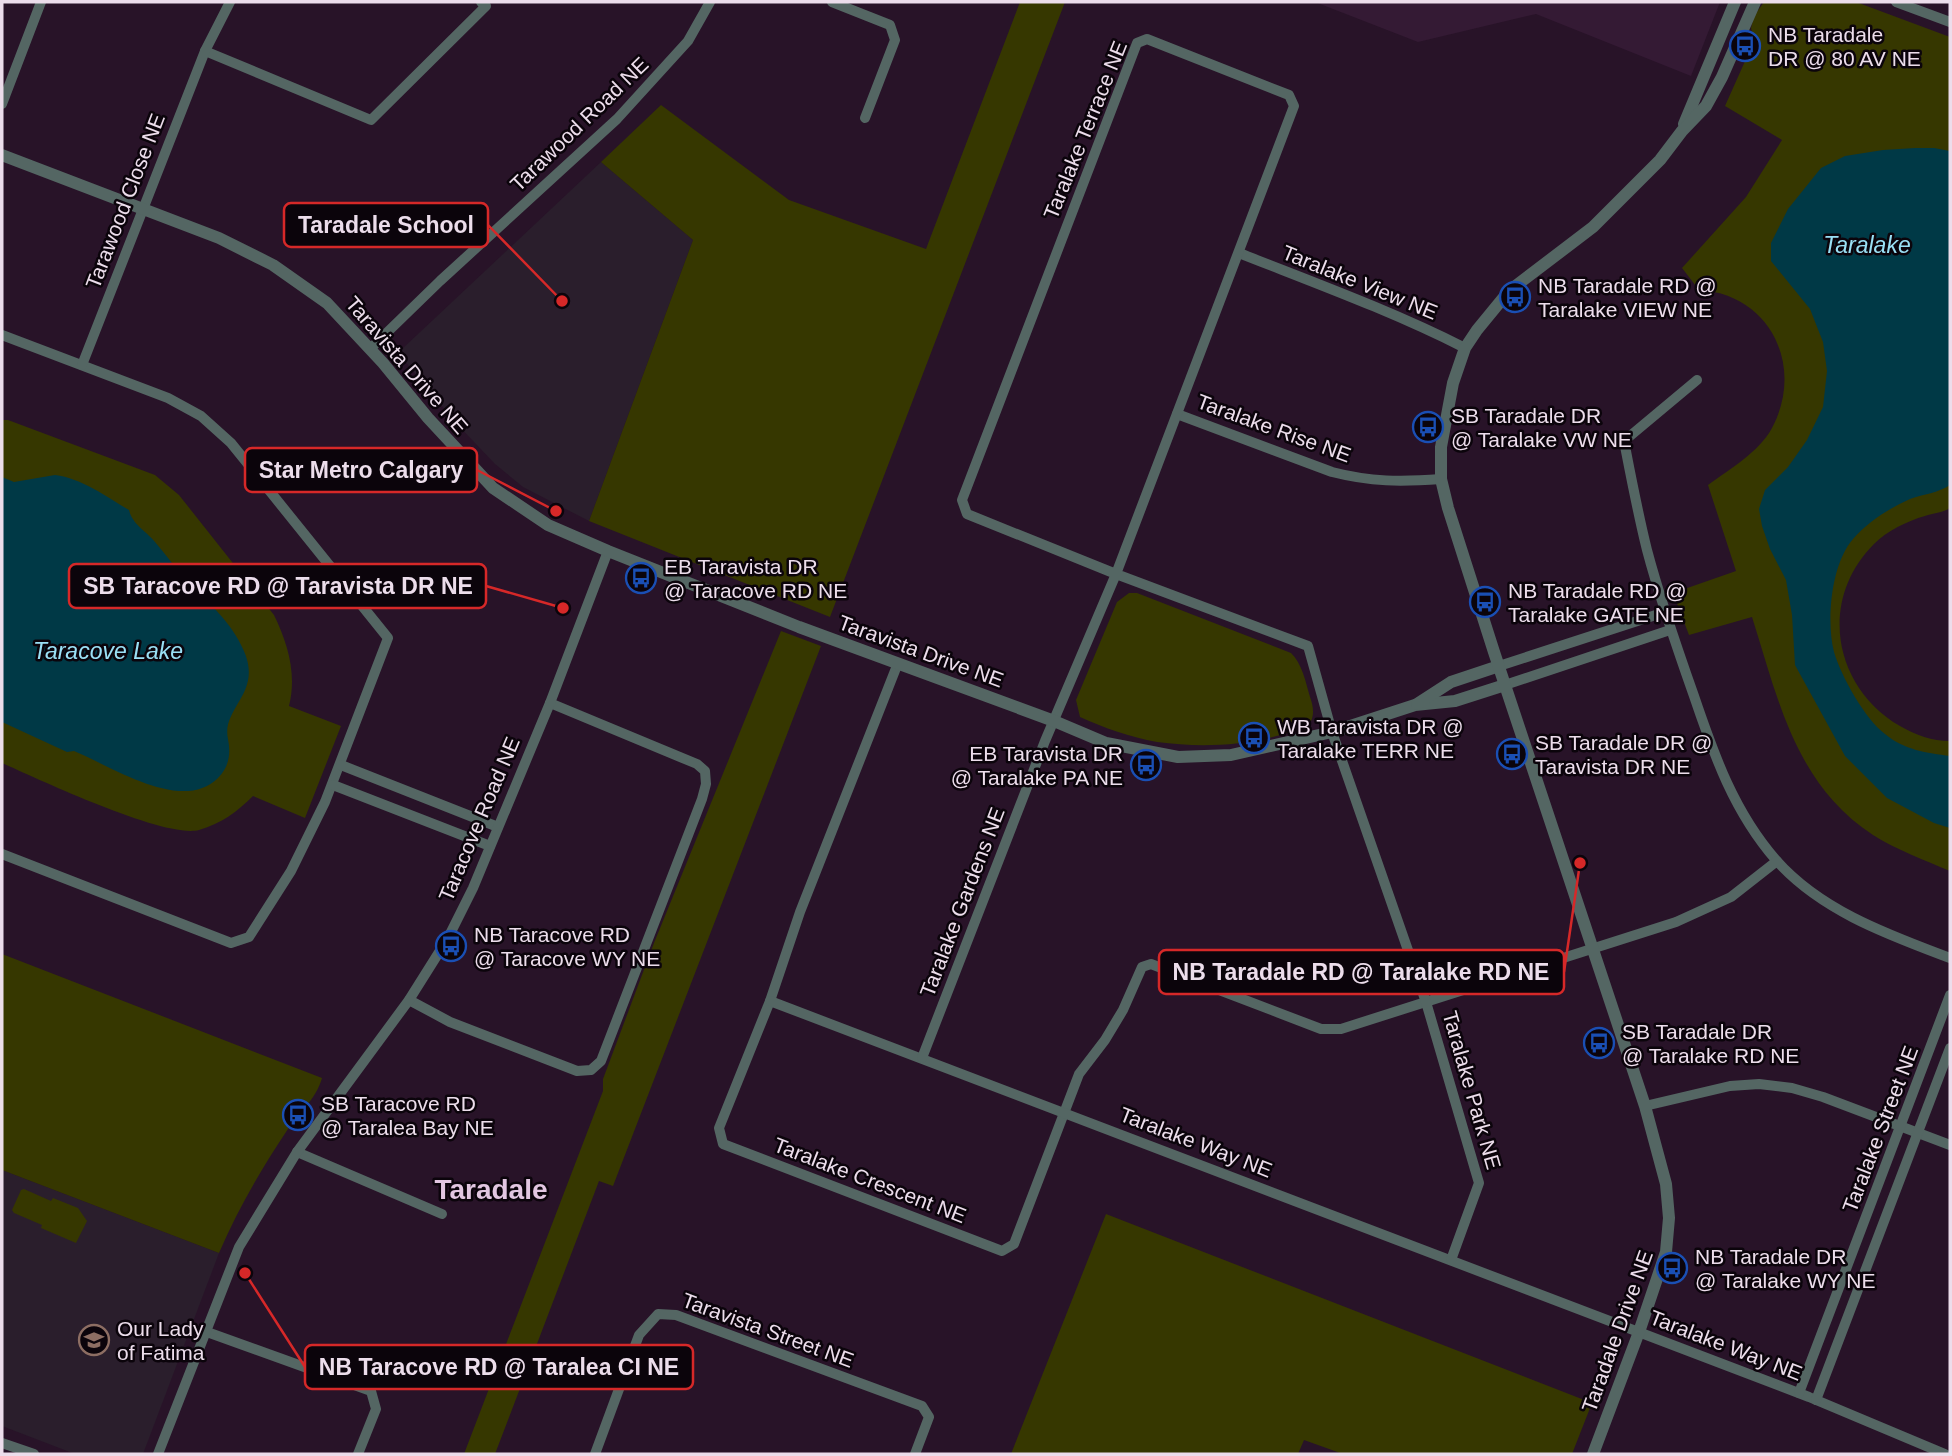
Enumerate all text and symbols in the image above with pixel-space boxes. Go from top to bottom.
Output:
place label: NB Taradale DR @ 80 AV NE [1768,23,1921,70]
bus stop icon: NB Taradale DR @ 80 AV NE [1728,29,1762,63]
street label: Taralake Terrace NE [1039,38,1131,222]
street label: Tarawood Road NE [506,52,652,196]
street label: Tarawood Close NE [81,110,169,292]
callout: Taradale School [284,203,488,247]
text: Taradale School [298,212,474,238]
water label: Taralake [1823,232,1911,258]
street label: Taralake View NE [1279,240,1441,324]
place label: NB Taradale RD @ Taralake VIEW NE [1538,274,1717,321]
bus stop icon: NB Taradale RD @ Taralake VIEW NE [1498,280,1532,314]
street label: Taravista Drive NE [341,292,473,438]
street label: Taralake Rise NE [1194,389,1354,467]
place label: SB Taradale DR @ Taralake VW NE [1451,404,1632,451]
bus stop icon: SB Taradale DR @ Taralake VW NE [1411,410,1445,444]
callout: Star Metro Calgary [245,448,477,492]
text: Star Metro Calgary [259,457,463,483]
place label: EB Taravista DR @ Taracove RD NE [664,555,847,602]
bus stop icon: EB Taravista DR @ Taracove RD NE [624,561,658,595]
callout: SB Taracove RD @ Taravista DR NE [69,564,486,608]
text: SB Taracove RD @ Taravista DR NE [83,573,473,599]
place label: NB Taradale RD @ Taralake GATE NE [1508,579,1687,626]
bus stop icon: NB Taradale RD @ Taralake GATE NE [1468,585,1502,619]
street label: Taravista Drive NE [835,610,1007,692]
water label: Taracove Lake [33,638,183,664]
place label: WB Taravista DR @ Taralake TERR NE [1277,715,1464,762]
bus stop icon: WB Taravista DR @ Taralake TERR NE [1237,721,1271,755]
place label: SB Taradale DR @ Taravista DR NE [1535,731,1712,778]
street label: Taracove Road NE [434,733,524,905]
bus stop icon: SB Taradale DR @ Taravista DR NE [1495,737,1529,771]
place label: EB Taravista DR @ Taralake PA NE [951,742,1123,789]
bus stop icon: EB Taravista DR @ Taralake PA NE [1129,748,1163,782]
street label: Taralake Gardens NE [915,804,1009,1000]
place label: NB Taracove RD @ Taracove WY NE [474,923,660,970]
bus stop icon: NB Taracove RD @ Taracove WY NE [434,929,468,963]
callout: NB Taradale RD @ Taralake RD NE [1159,950,1564,994]
text: NB Taradale RD @ Taralake RD NE [1173,959,1549,985]
street label: Taralake Park NE [1438,1008,1506,1172]
place label: SB Taradale DR @ Taralake RD NE [1622,1020,1799,1067]
bus stop icon: SB Taradale DR @ Taralake RD NE [1582,1026,1616,1060]
street label: Taralake Street NE [1838,1043,1922,1215]
place label: SB Taracove RD @ Taralea Bay NE [321,1092,494,1139]
bus stop icon: SB Taracove RD @ Taralea Bay NE [281,1098,315,1132]
street label: Taralake Way NE [1117,1102,1275,1182]
street label: Taralake Crescent NE [771,1133,969,1227]
district label: Taradale [434,1174,548,1205]
place label: NB Taradale DR @ Taralake WY NE [1695,1245,1875,1292]
street label: Taradale Drive NE [1577,1247,1657,1415]
bus stop icon: NB Taradale DR @ Taralake WY NE [1655,1251,1689,1285]
street label: Taravista Street NE [679,1288,857,1372]
street label: Taralake Way NE [1647,1305,1805,1385]
place label: Our Lady of Fatima [117,1317,205,1364]
school or university icon: Our Lady of Fatima [77,1323,111,1357]
callout: NB Taracove RD @ Taralea CI NE [305,1345,693,1389]
text: NB Taracove RD @ Taralea CI NE [319,1354,679,1380]

